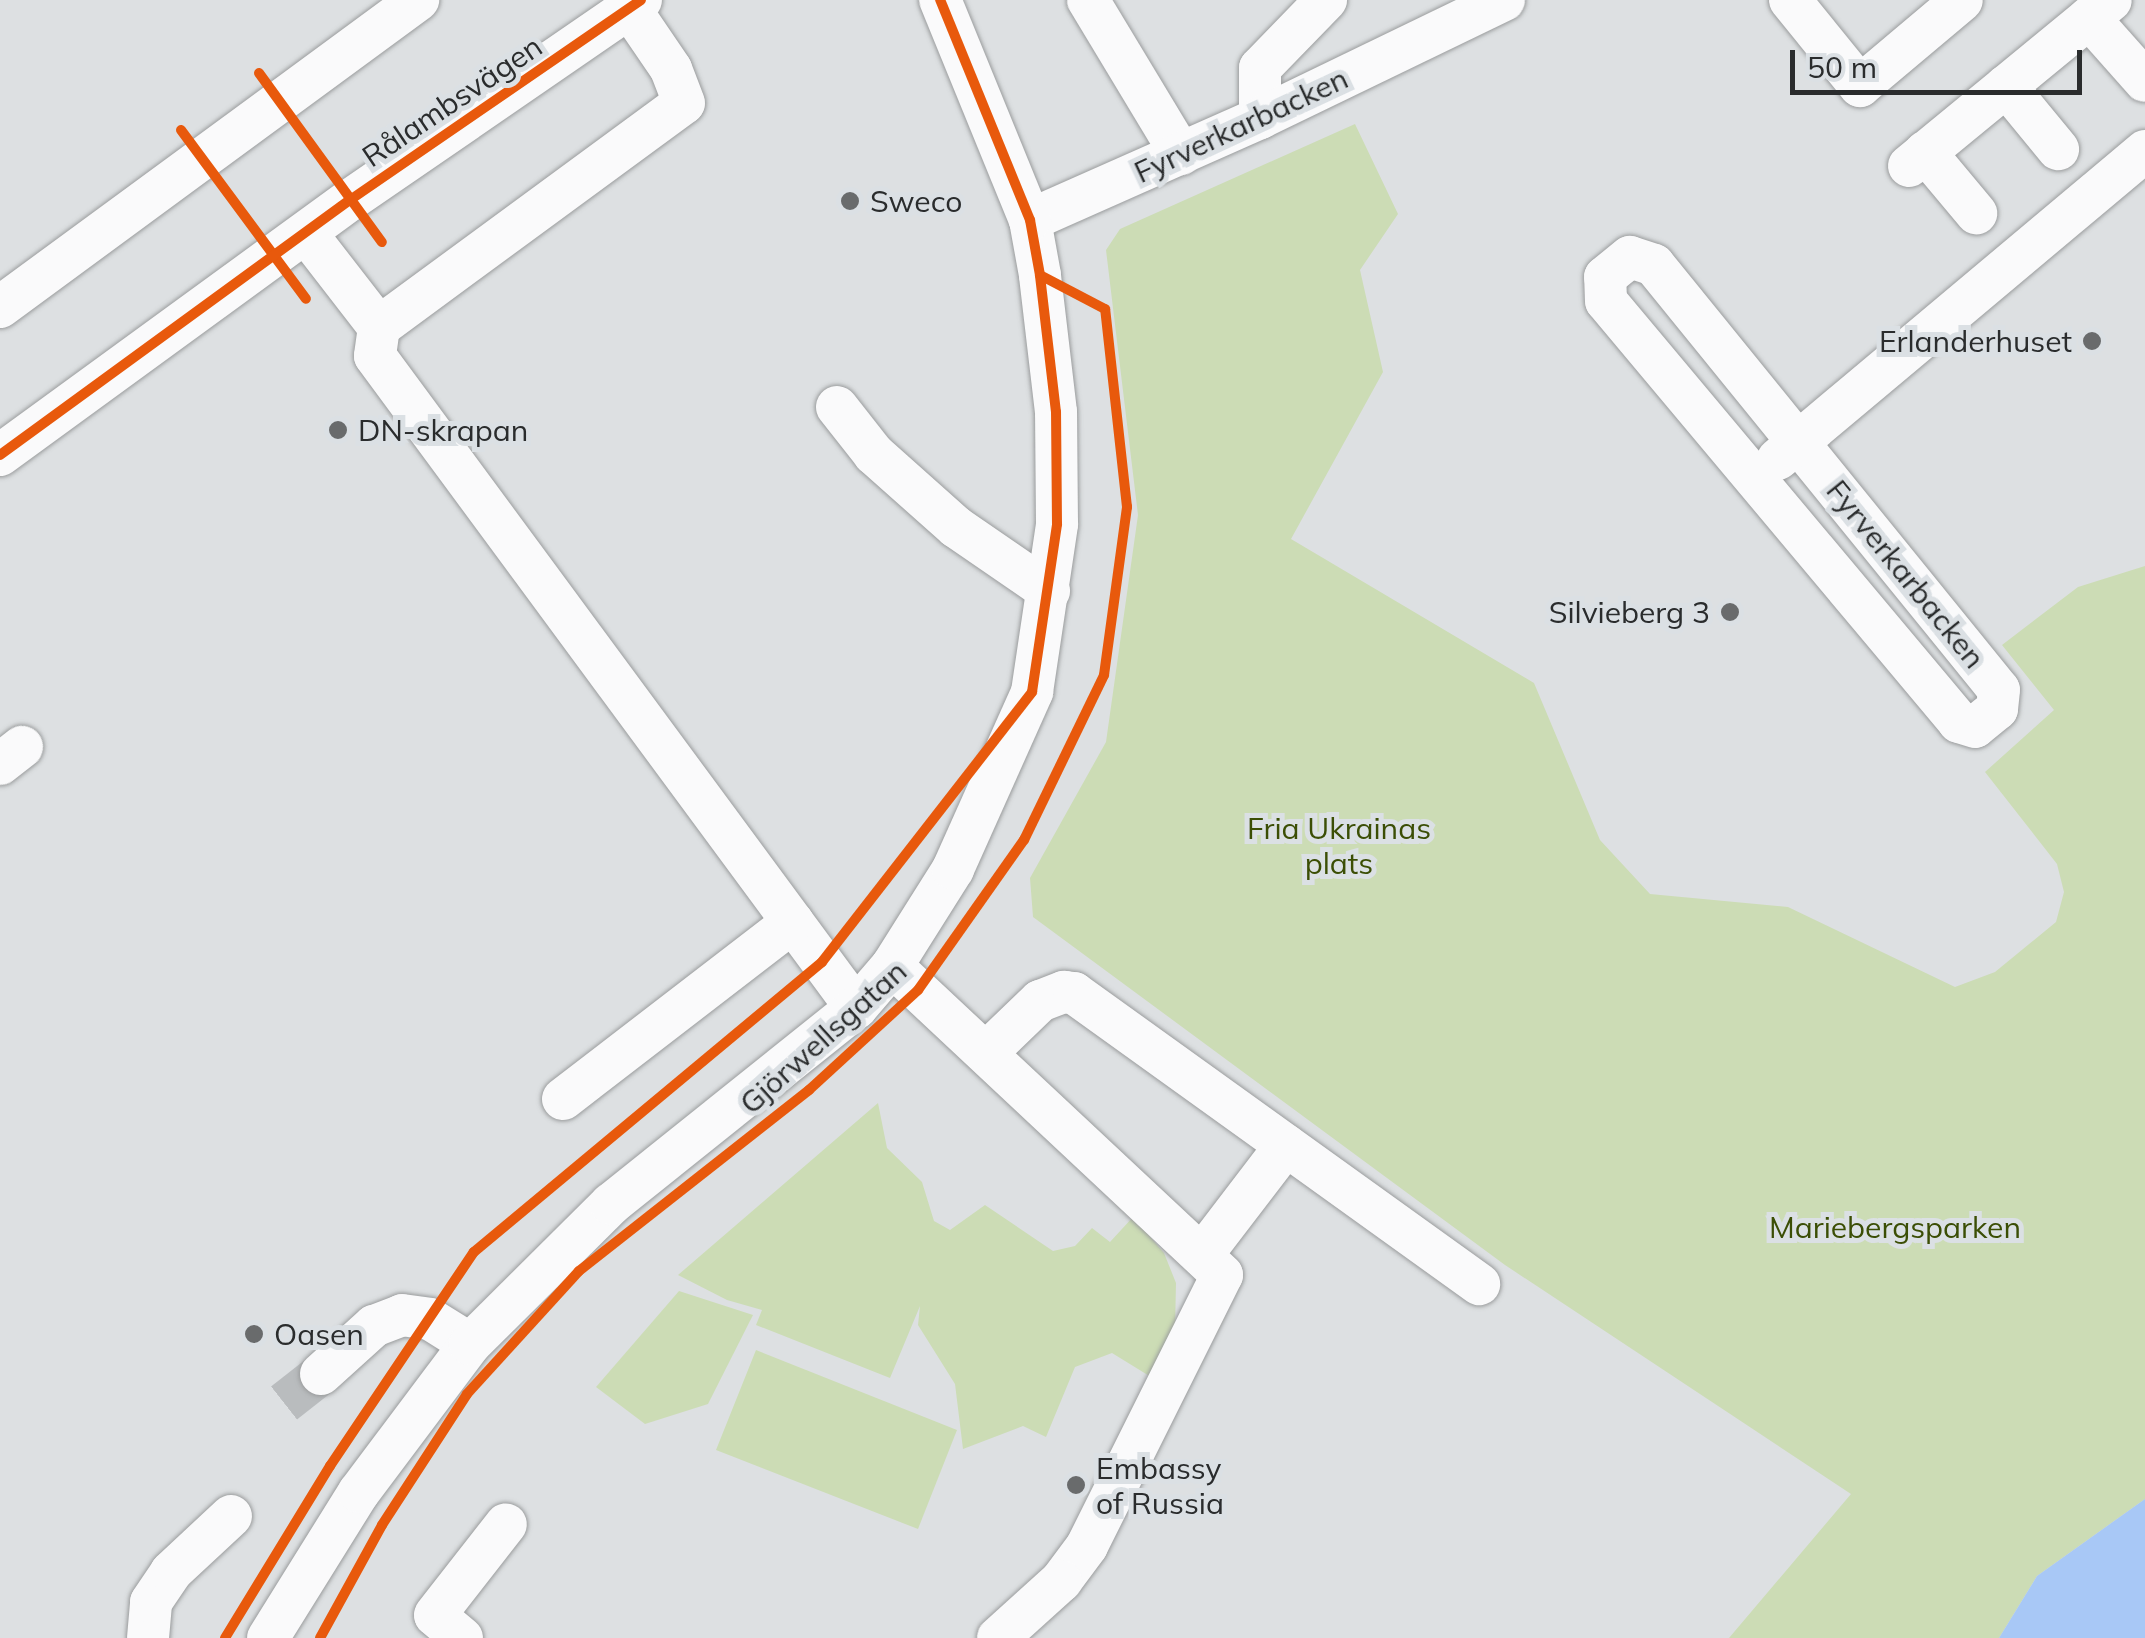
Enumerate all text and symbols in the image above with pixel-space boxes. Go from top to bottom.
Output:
street label: Rålambsvägen [355,28,549,174]
scale bar [1795,30,2088,92]
text: 50 m [1807,48,1877,86]
street label: Fyrverkarbacken [1129,60,1353,190]
place label: Sweco [870,183,962,219]
marker: Sweco [839,190,861,212]
place label: Erlanderhuset [1879,323,2072,359]
marker: Erlanderhuset [2081,330,2103,352]
place label: DN-skrapan [358,412,528,448]
marker: DN-skrapan [327,419,349,441]
street label: Fyrverkarbacken [1819,473,1993,675]
place label: Silvieberg 3 [1549,594,1710,630]
marker: Silvieberg 3 [1719,601,1741,623]
park label: Fria Ukrainas plats [1247,810,1431,880]
street label: Gjörwellsgatan [732,953,914,1121]
park label: Mariebergsparken [1769,1209,2021,1245]
place label: Oasen [274,1316,364,1352]
marker: Oasen [243,1323,265,1345]
place label: Embassy of Russia [1096,1450,1224,1520]
marker: Embassy of Russia [1065,1474,1087,1496]

